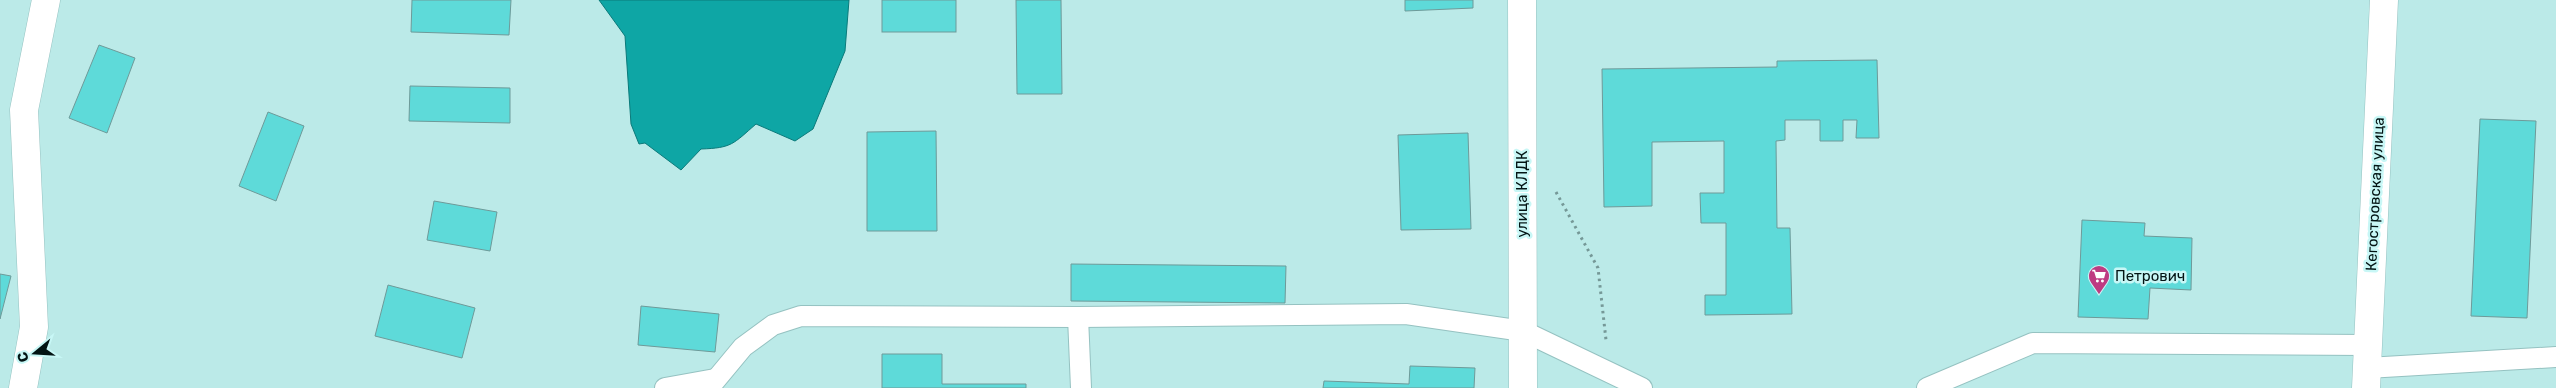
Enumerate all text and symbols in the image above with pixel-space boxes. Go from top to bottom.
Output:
street label: Кегостровская улица [2362,117,2388,271]
street label: улица КЛДК [1513,150,1531,238]
supermarket icon: Петрович [2087,264,2111,295]
place label: Петрович [2115,267,2185,285]
north arrow [10,328,60,378]
text: С [13,349,33,364]

